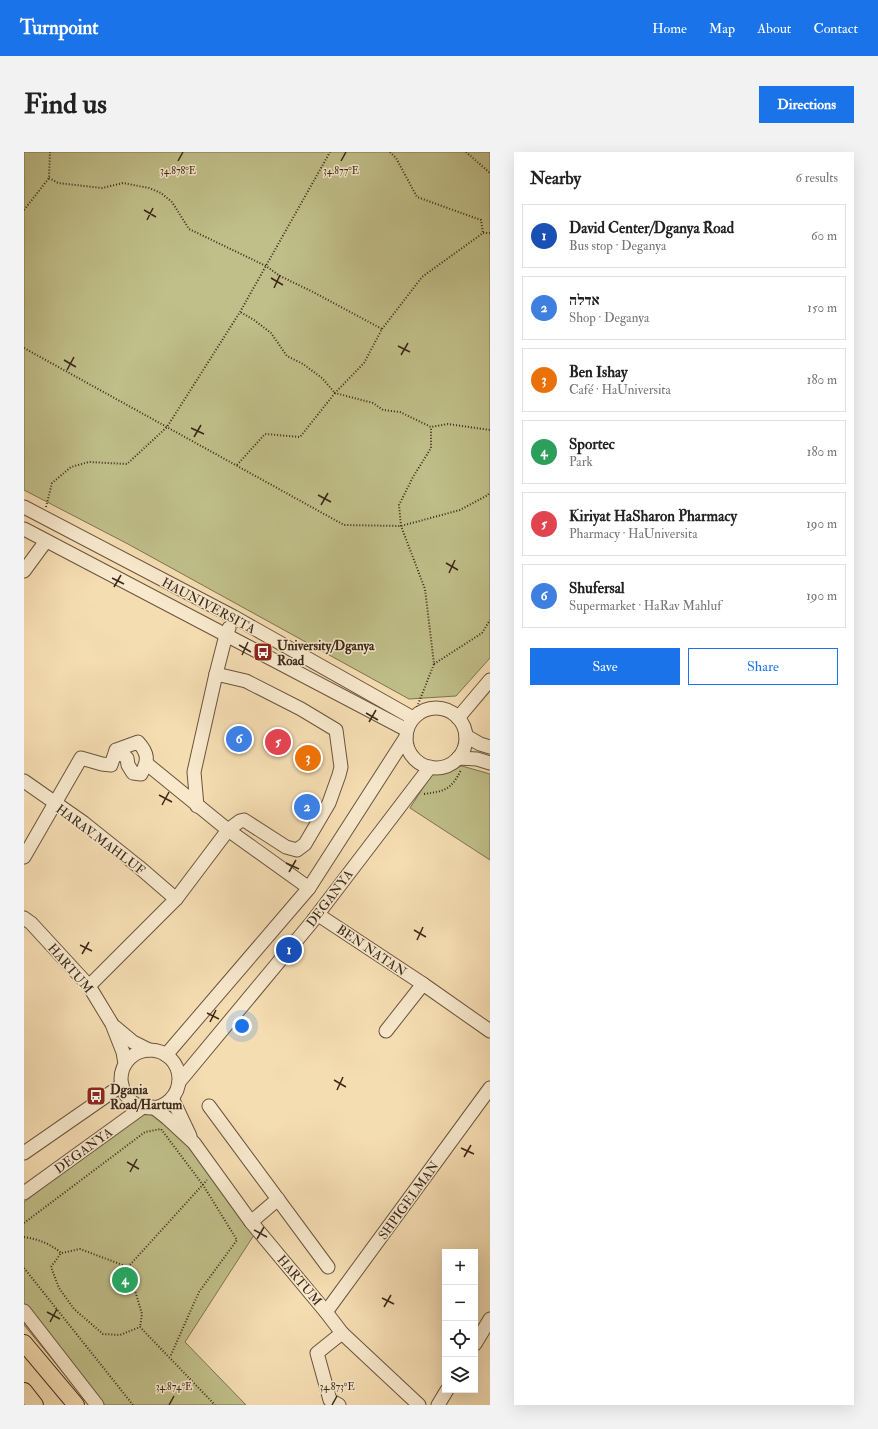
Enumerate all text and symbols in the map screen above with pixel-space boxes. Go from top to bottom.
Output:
text: Turnpoint [20,16,98,40]
text: Home [652,20,687,37]
text: Map [709,20,735,37]
text: About [757,20,791,37]
text: Contact [813,20,858,37]
button: Directions [759,86,854,123]
text: Find us [24,87,107,122]
text: 34.878°E [160,165,196,177]
text: 34.877°E [323,165,359,177]
text: Nearby [530,168,581,189]
text: 6 results [795,170,838,186]
text: David Center/Dganya Road [569,219,734,238]
text: 1 [542,228,546,244]
text: 60 m [811,228,837,244]
text: Bus stop · Deganya [569,238,666,254]
text: אדלה [569,291,600,310]
text: 2 [541,300,547,316]
text: 150 m [807,300,837,316]
text: Shop · Deganya [569,310,649,326]
text: Ben Ishay [569,363,628,382]
text: 3 [542,372,547,388]
text: 180 m [807,372,837,388]
text: Café · HaUniversita [569,382,671,398]
text: Sportec [569,435,615,454]
text: 4 [540,444,548,460]
text: 180 m [807,444,837,460]
text: Park [569,454,593,470]
text: Kiriyat HaSharon Pharmacy [569,507,737,526]
text: 5 [541,516,547,532]
text: 190 m [806,516,837,532]
text: Pharmacy · HaUniversita [569,526,698,542]
street label: HAUNIVERSITA [159,574,259,638]
text: Shufersal [569,579,625,598]
text: 6 [541,588,547,604]
text: 190 m [806,588,837,604]
text: Supermarket · HaRav Mahluf [569,598,721,614]
place label: University/Dganya Road [277,638,375,669]
bus stop icon: University/Dganya Road [252,641,274,663]
button: Save [530,648,680,685]
button: Share [688,648,838,685]
pin: 6 [226,724,252,754]
pin: 5 [265,727,291,757]
pin: 3 [295,743,321,773]
pin: 2 [294,792,320,822]
street label: HARAV MAHLUF [53,801,148,879]
street label: DEGANYA [303,866,357,930]
street label: BEN NATAN [334,922,410,980]
pin: 1 [276,935,302,965]
street label: HARTUM [44,940,97,997]
your location [232,1016,252,1036]
place label: Dgania Road/Hartum [110,1082,183,1113]
bus stop icon: Dgania Road/Hartum [85,1085,107,1107]
street label: DEGANYA [52,1124,116,1177]
street label: SHPIGELMAN [375,1158,443,1243]
map controls [442,1249,478,1393]
button: + [442,1249,478,1285]
street label: HARTUM [273,1252,325,1309]
pin: 4 [112,1265,138,1295]
button: − [442,1285,478,1321]
button: locate [442,1321,478,1357]
button: layers [442,1357,478,1393]
text: 34.874°E [156,1381,192,1393]
text: 34.873°E [319,1381,355,1393]

